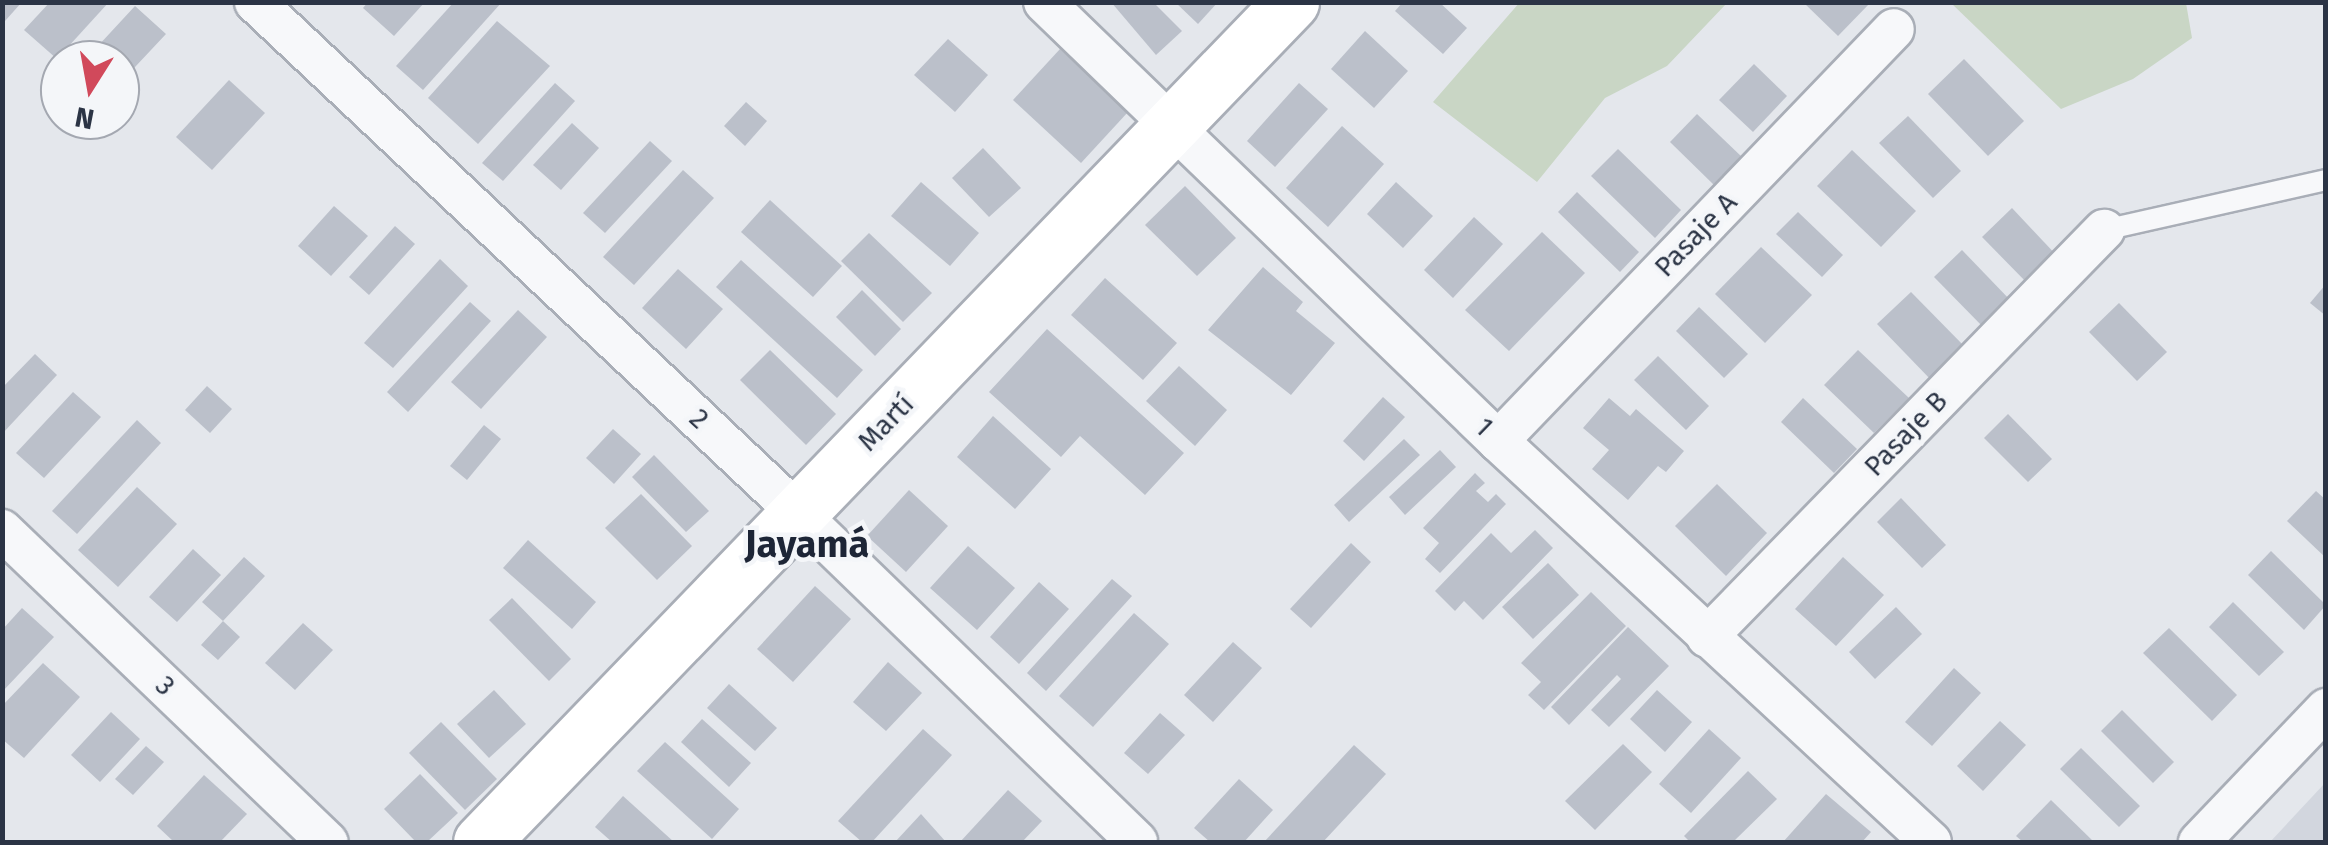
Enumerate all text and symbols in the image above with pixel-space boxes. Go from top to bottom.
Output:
north arrow [40,40,140,140]
text: N [72,100,97,136]
street label: Pasaje A [1648,186,1744,284]
street label: Pasaje B [1857,385,1955,483]
street label: Martí [851,388,921,458]
street label: 2 [682,402,716,436]
street label: 1 [1468,411,1500,443]
district label: Jayamá [745,522,869,568]
street label: 3 [148,669,182,703]

